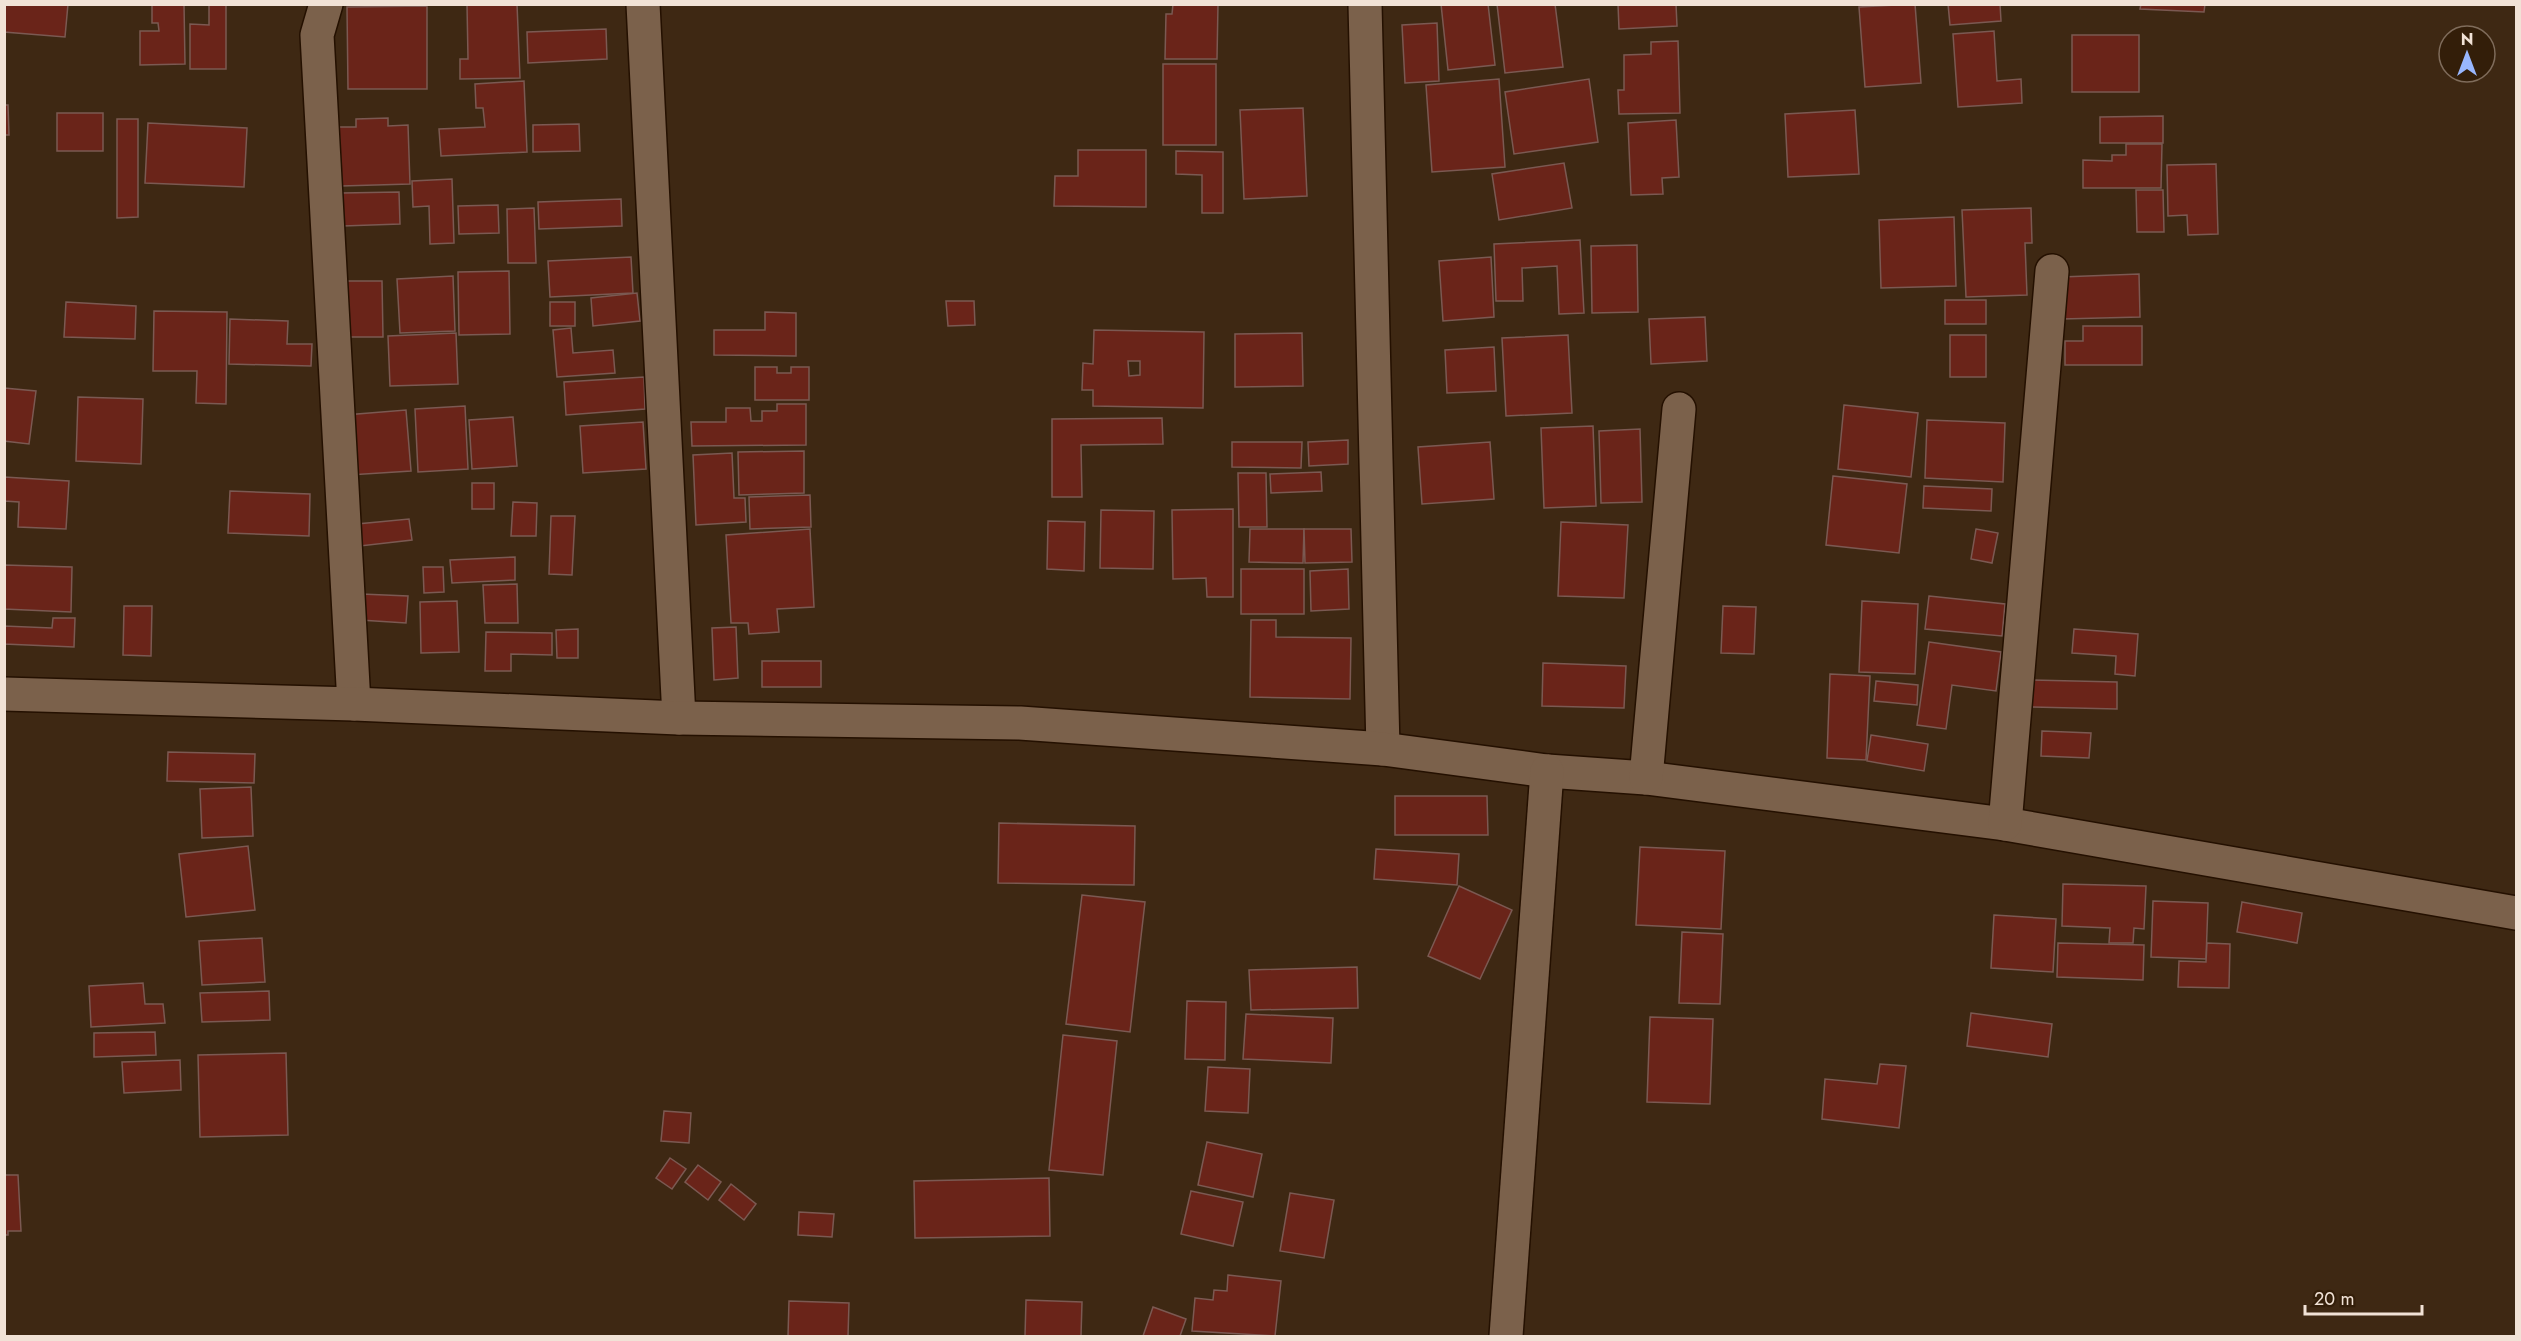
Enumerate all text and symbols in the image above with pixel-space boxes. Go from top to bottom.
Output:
north arrow [2437,24,2497,84]
text: N [2461,28,2473,51]
scale bar [2305,1278,2422,1316]
text: 20 m [2314,1286,2354,1312]

